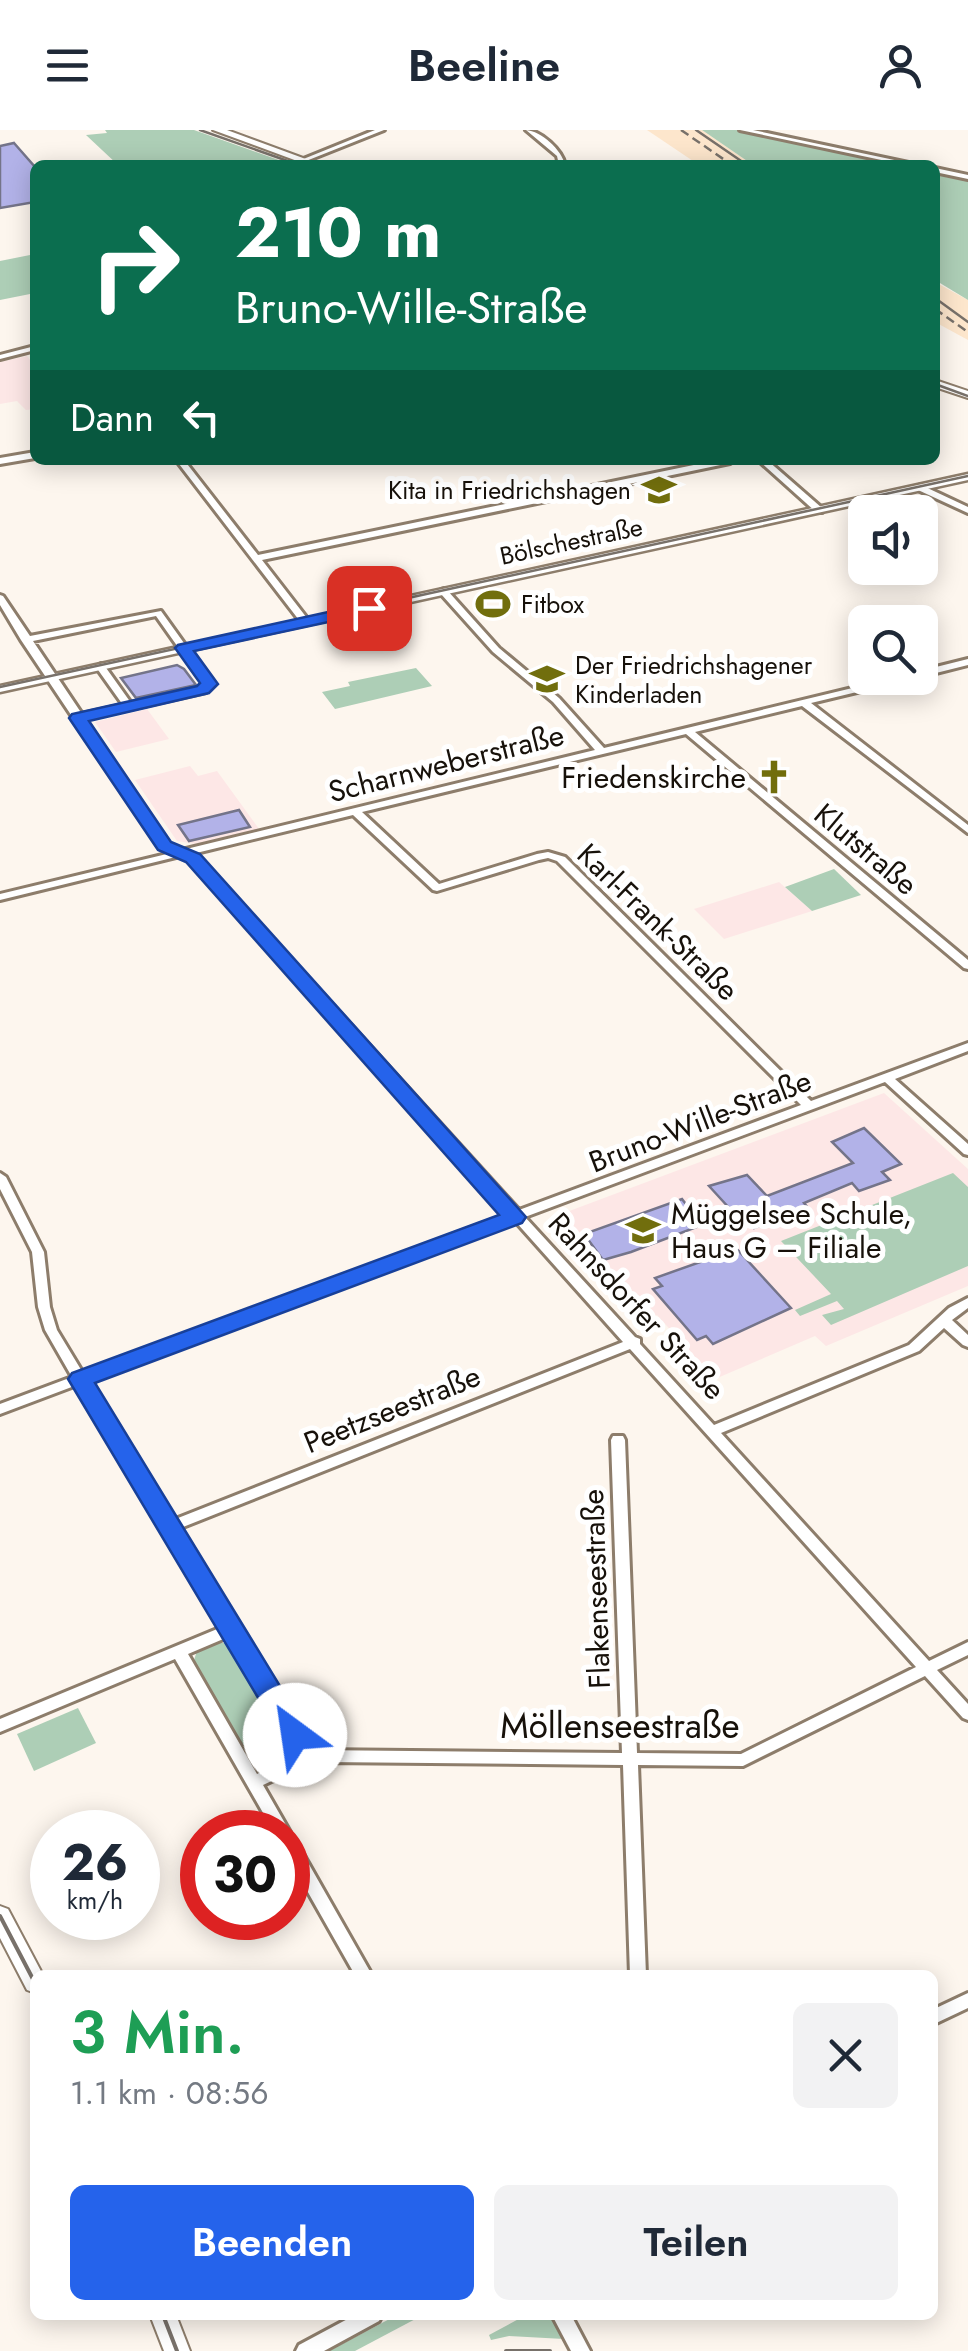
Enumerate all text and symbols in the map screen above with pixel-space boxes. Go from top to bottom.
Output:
text: Beeline [408,33,560,98]
icon: menu [40,38,95,93]
icon: person [873,38,928,93]
text: 210 m [235,182,441,283]
icon: right [70,200,200,330]
text: Bruno-Wille-Straße [235,275,588,340]
text: Dann [70,390,154,445]
icon: left [174,390,229,445]
school or university icon: Kita in Friedrichshagen [640,471,678,509]
place label: Kita in Friedrichshagen [388,472,631,508]
map controls [848,495,938,695]
button: sound [848,495,938,585]
street label: Bölschestraße [496,508,646,574]
pin [327,566,412,651]
icon: arrive [342,581,397,636]
sports icon: Fitbox [474,585,512,623]
place label: Fitbox [521,586,585,622]
button: search [848,605,938,695]
place label: Der Friedrichshagener Kinderladen [575,647,813,712]
school or university icon: Der Friedrichshagener Kinderladen [528,660,566,698]
street label: Scharnweberstraße [324,713,568,813]
place label: Friedenskirche [561,756,746,799]
church icon: Friedenskirche [755,758,793,796]
street label: Klutstraße [805,793,927,905]
street label: Karl-Frank-Straße [568,834,748,1010]
street label: Bruno-Wille-Straße [583,1059,817,1183]
place label: Müggelsee Schule, Haus G – Filiale [671,1192,912,1269]
street label: Rahnsdorfer Straße [539,1203,735,1409]
school or university icon: Müggelsee Schule, Haus G – Filiale [624,1211,662,1249]
street label: Peetzseestraße [297,1354,487,1464]
street label: Flakenseestraße [571,1488,621,1690]
position arrow [243,1683,347,1787]
street label: Möllenseestraße [500,1701,740,1751]
speed limit sign: 30 [180,1810,310,1940]
text: 26 [62,1826,128,1899]
text: km/h [67,1882,123,1918]
text: 3 Min. [70,1989,244,2076]
button: close [793,2003,898,2108]
text: 1.1 km · 08:56 [70,2070,269,2116]
button: Beenden [70,2185,474,2300]
button: Teilen [494,2185,898,2300]

